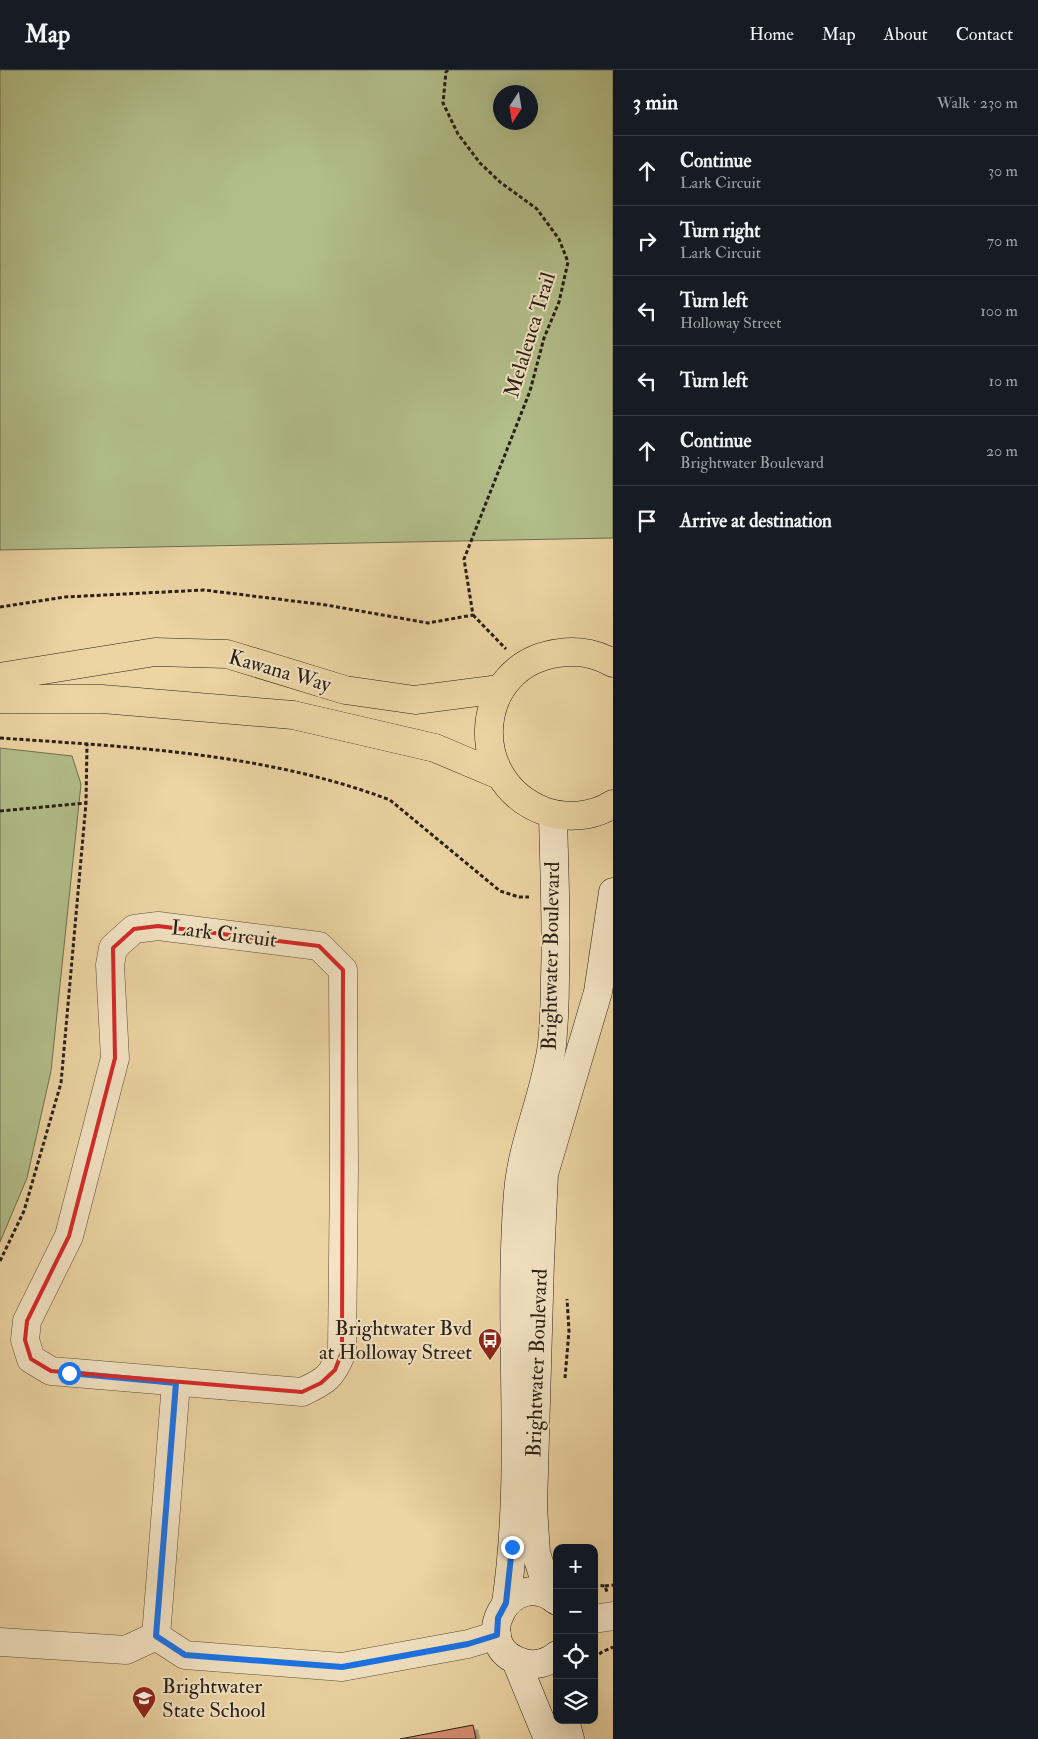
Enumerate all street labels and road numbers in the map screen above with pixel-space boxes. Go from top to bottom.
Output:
street label: Melaleuca Trail [498,268,562,401]
street label: Kawana Way [225,643,335,699]
street label: Brightwater Boulevard [536,861,566,1051]
street label: Lark Circuit [170,914,279,954]
street label: Brightwater Boulevard [520,1267,554,1458]

